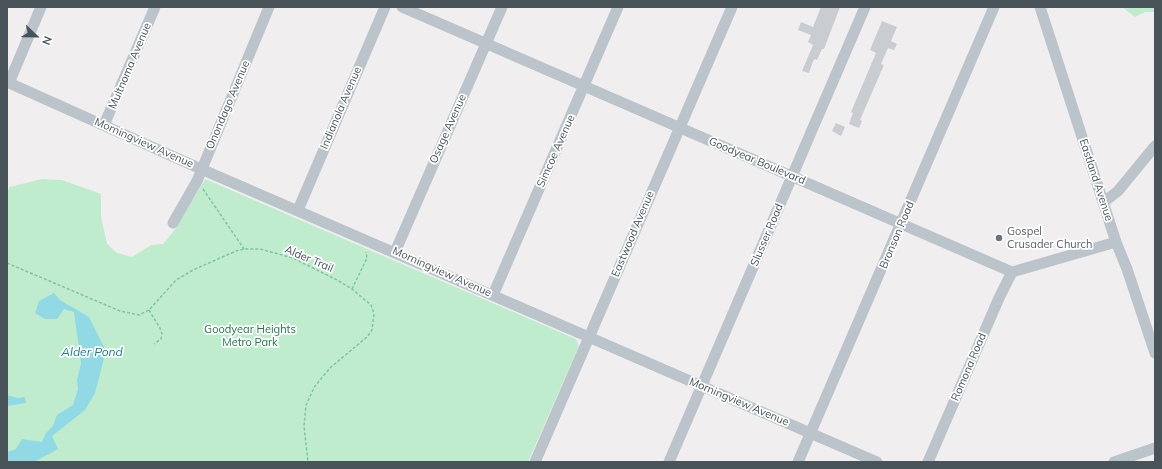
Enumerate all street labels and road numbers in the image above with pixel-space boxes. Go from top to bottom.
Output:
street label: Multnoma Avenue [106,21,154,111]
street label: Onondago Avenue [203,59,253,151]
street label: Indianola Avenue [318,65,364,151]
street label: Osage Avenue [427,92,469,166]
street label: Simcoe Avenue [534,113,578,189]
street label: Morningview Avenue [92,115,196,171]
street label: Goodyear Boulevard [707,135,807,187]
street label: Eastland Avenue [1076,137,1116,223]
street label: Eastwood Avenue [609,189,657,279]
street label: Bronson Road [877,199,917,271]
street label: Slusser Road [748,202,786,268]
street label: Alder Trail [283,243,335,275]
street label: Morningview Avenue [390,244,494,300]
street label: Romona Road [949,331,989,403]
street label: Morningview Avenue [687,375,791,429]

